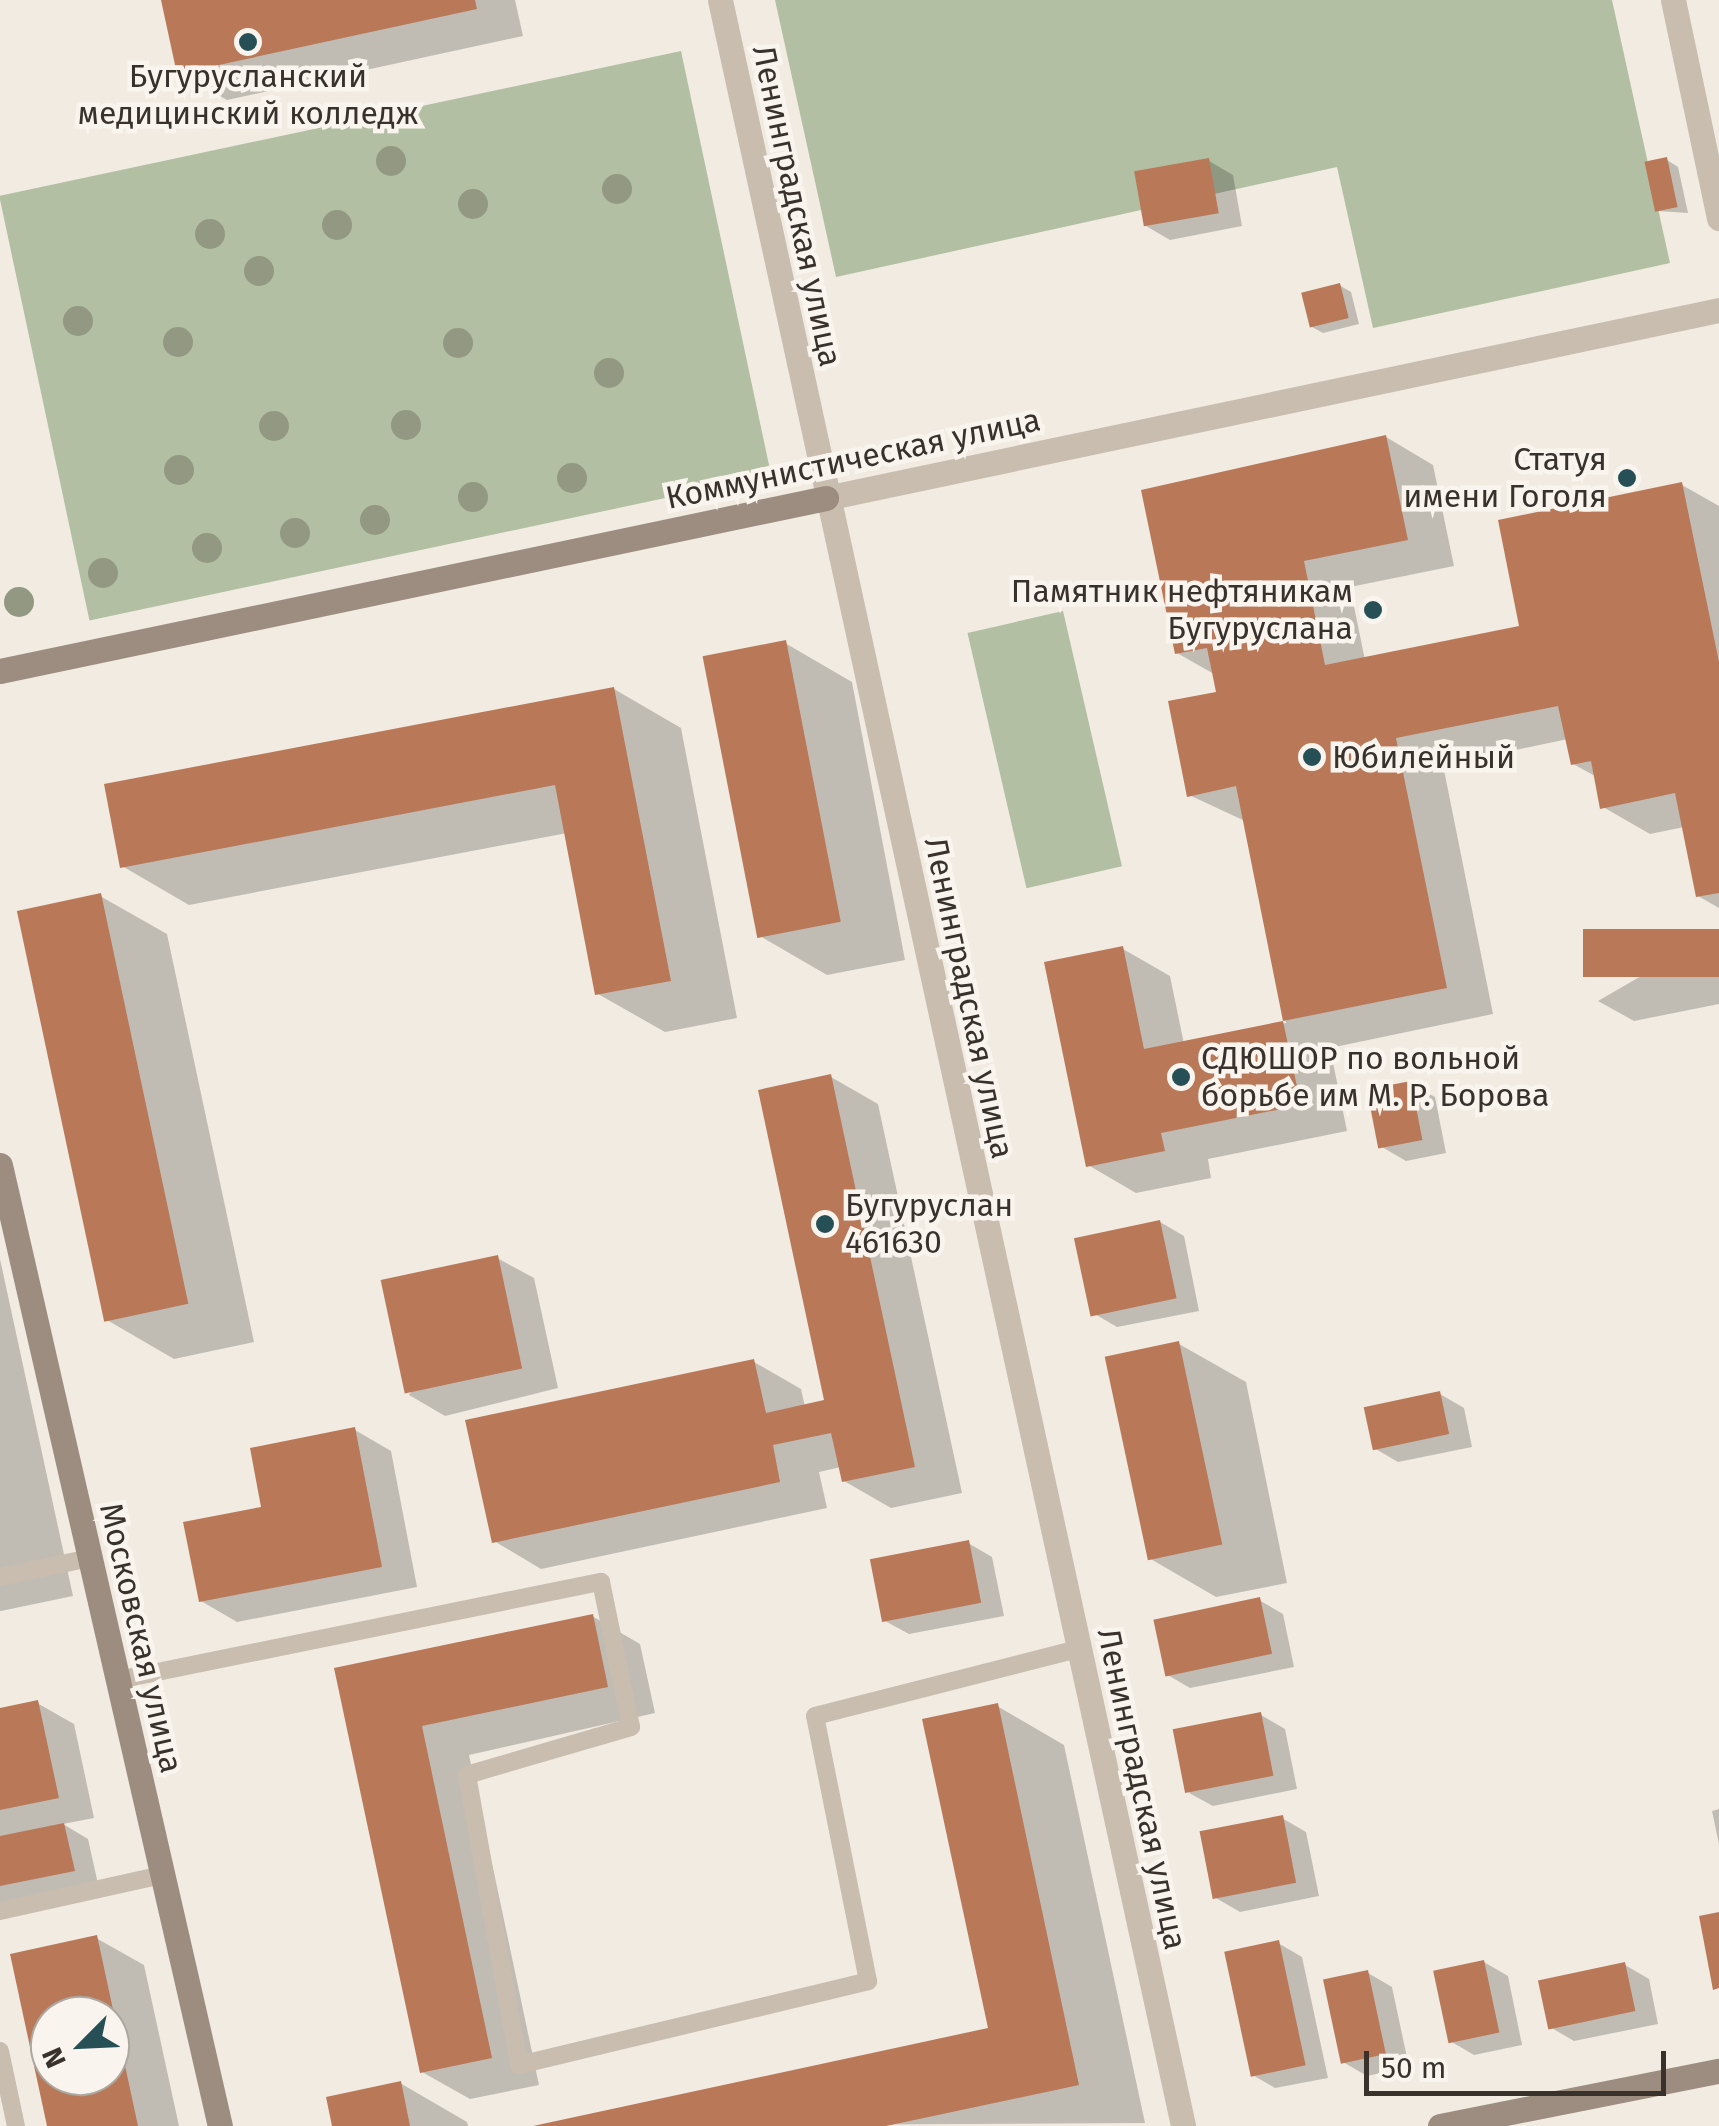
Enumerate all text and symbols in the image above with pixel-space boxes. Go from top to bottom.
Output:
marker: Бугурусланский медицинский колледж [237,31,259,53]
street label: Ленинградская улица [744,42,850,370]
place label: Бугурусланский медицинский колледж [78,58,418,133]
street label: Коммунистическая улица [662,401,1044,517]
place label: Статуя имени Гоголя [1403,441,1607,516]
marker: Статуя имени Гоголя [1616,467,1638,489]
place label: Памятник нефтяникам Бугуруслана [1011,573,1353,648]
marker: Памятник нефтяникам Бугуруслана [1362,599,1384,621]
place label: Юбилейный [1332,738,1515,776]
marker: Юбилейный [1301,746,1323,768]
street label: Ленинградская улица [916,834,1022,1162]
place label: СДЮШОР по вольной борьбе им М. Р. Борова [1201,1040,1549,1115]
marker: СДЮШОР по вольной борьбе им М. Р. Борова [1170,1066,1192,1088]
place label: Бугуруслан 461630 [845,1187,1013,1262]
marker: Бугуруслан 461630 [814,1213,836,1235]
street label: Московская улица [91,1499,191,1777]
street label: Ленинградская улица [1089,1625,1195,1953]
north arrow [30,1996,130,2096]
scale bar [1369,2031,1672,2093]
text: N [35,2042,73,2073]
text: 50 m [1381,2050,1446,2086]

